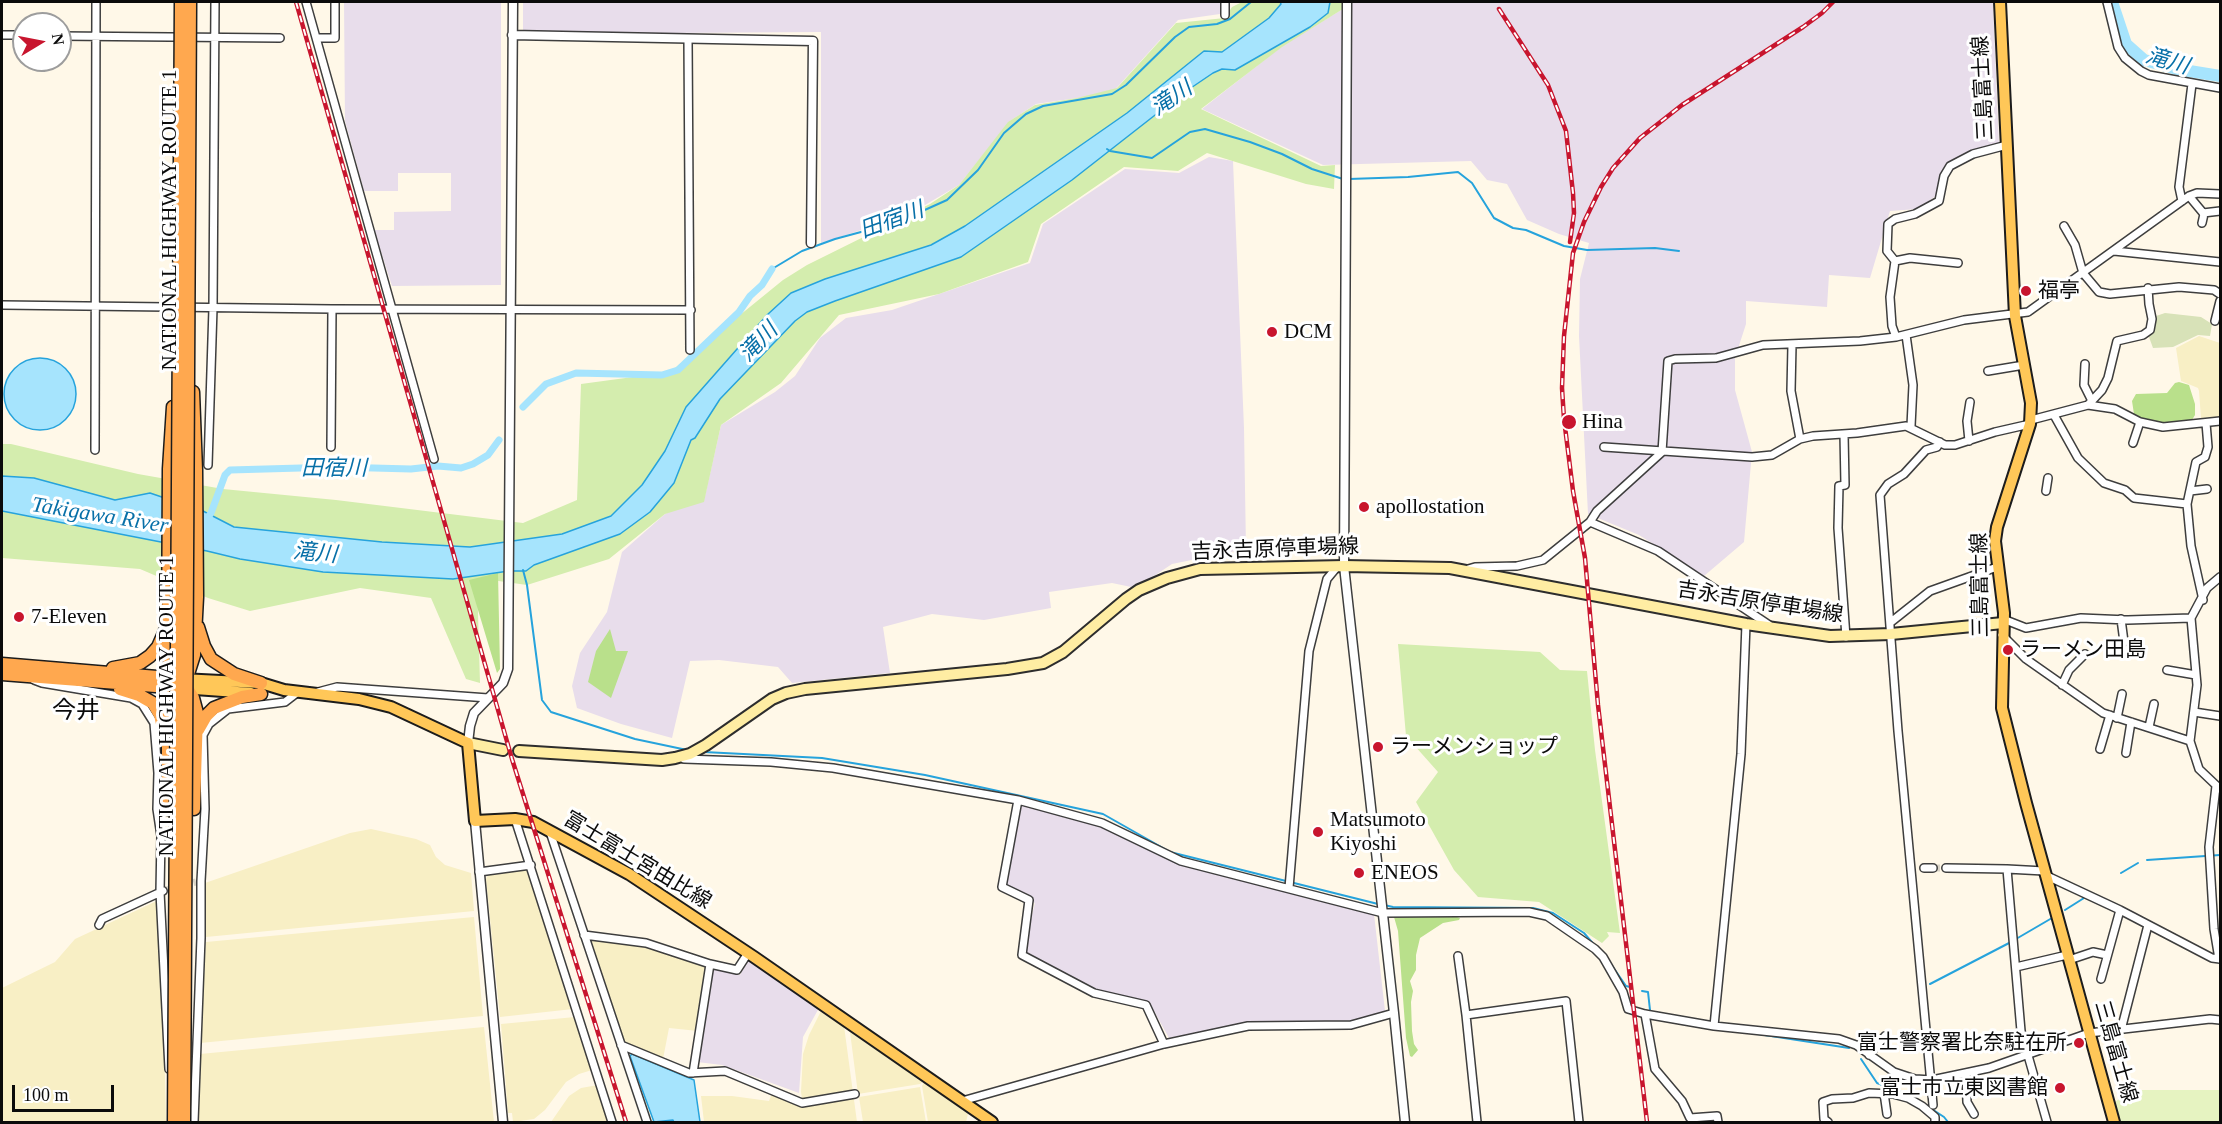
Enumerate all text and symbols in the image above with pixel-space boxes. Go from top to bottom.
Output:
north arrow [12,12,72,72]
text: N [49,32,68,46]
street label: 三島富士線 [1969,35,1999,141]
water label: 滝川 [2142,43,2192,81]
street label: NATIONAL HIGHWAY ROUTE 1 [157,70,183,370]
water label: 滝川 [1146,76,1198,122]
water label: 田宿川 [856,197,928,245]
place label: 福亭 [2038,278,2080,304]
marker: 福亭 [2019,284,2033,298]
water label: 滝川 [734,318,784,368]
place label: DCM [1284,319,1332,345]
marker: DCM [1265,325,1279,339]
place label: Hina [1582,409,1623,435]
marker: Hina [1560,413,1578,431]
water label: 田宿川 [301,456,367,482]
water label: Takigawa River [30,492,170,540]
place label: apollostation [1376,494,1484,520]
marker: apollostation [1357,500,1371,514]
street label: 三島富士線 [1967,532,1995,638]
street label: 吉永吉原停車場線 [1191,534,1359,566]
water label: 滝川 [292,539,338,569]
street label: NATIONAL HIGHWAY ROUTE 1 [154,556,180,856]
street label: 吉永吉原停車場線 [1675,577,1845,629]
place label: 7-Eleven [31,604,107,630]
marker: 7-Eleven [12,610,26,624]
place label: ラーメン田島 [2020,637,2146,663]
marker: ラーメン田島 [2001,643,2015,657]
district label: 今井 [52,698,100,726]
place label: ラーメンショップ [1390,734,1558,760]
marker: ラーメンショップ [1371,740,1385,754]
street label: 富士富士宮由比線 [559,807,715,915]
place label: Matsumoto Kiyoshi [1330,807,1426,857]
marker: Matsumoto Kiyoshi [1311,825,1325,839]
place label: ENEOS [1371,860,1439,886]
marker: ENEOS [1352,866,1366,880]
street label: 三島富士線 [2088,998,2142,1106]
place label: 富士警察署比奈駐在所 [1857,1030,2067,1056]
marker: 富士警察署比奈駐在所 [2072,1036,2086,1050]
scale bar [15,1073,117,1111]
place label: 富士市立東図書館 [1880,1075,2048,1101]
marker: 富士市立東図書館 [2053,1081,2067,1095]
text: 100 m [23,1085,69,1105]

